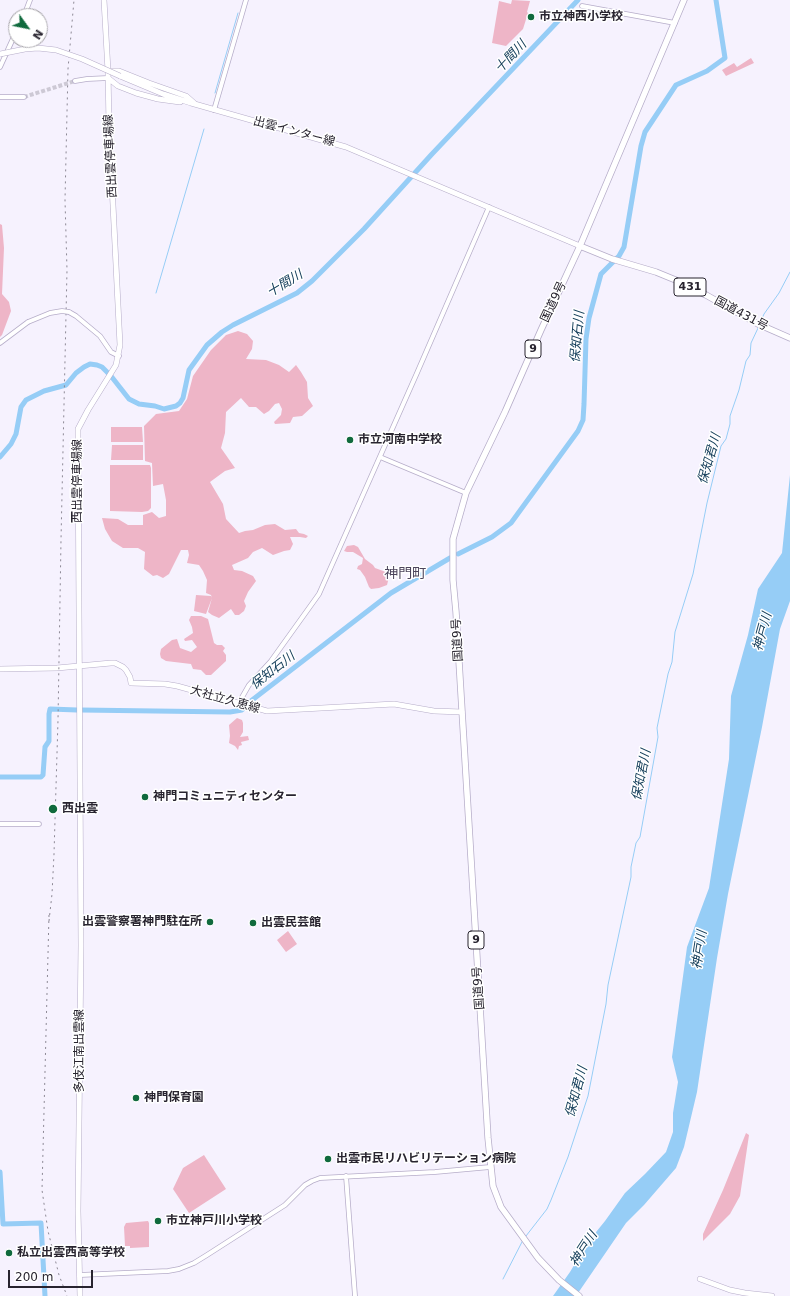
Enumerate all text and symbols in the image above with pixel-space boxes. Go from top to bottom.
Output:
north arrow [8,8,48,48]
place label: 市立神西小学校 [539,10,623,24]
marker: 市立神西小学校 [526,12,536,22]
text: N [30,27,46,42]
water label: 十間川 [492,37,530,77]
street label: 西出雲停車場線 [102,114,120,198]
street label: 出雲インター線 [252,114,336,150]
water label: 十間川 [264,267,306,301]
road number: 431 [674,278,706,296]
street label: 国道9号 [538,279,570,325]
street label: 国道431号 [712,294,770,334]
water label: 保知石川 [568,310,588,364]
road number: 9 [525,340,541,358]
water label: 保知君川 [695,432,725,486]
place label: 市立河南中学校 [358,433,442,447]
marker: 市立河南中学校 [345,435,355,445]
street label: 西出雲停車場線 [71,439,85,523]
district label: 神門町 [384,566,426,582]
water label: 神戸川 [750,611,776,653]
street label: 国道9号 [450,618,466,662]
water label: 保知石川 [248,649,298,693]
street label: 大社立久恵線 [188,683,262,717]
water label: 保知君川 [629,748,655,802]
place label: 神門コミュニティセンター [153,790,297,804]
marker: 神門コミュニティセンター [140,792,150,802]
place label: 西出雲 [62,802,98,816]
marker: 西出雲 [47,803,59,815]
place label: 出雲警察署神門駐在所 [82,915,202,929]
place label: 出雲民芸館 [261,916,321,930]
marker: 出雲警察署神門駐在所 [205,917,215,927]
marker: 出雲民芸館 [248,918,258,928]
water label: 神戸川 [689,930,711,970]
road number: 9 [468,931,484,949]
street label: 国道9号 [470,966,488,1010]
street label: 多伎江南出雲線 [73,1009,87,1093]
water label: 保知君川 [563,1065,591,1119]
place label: 神門保育園 [144,1091,204,1105]
marker: 神門保育園 [131,1093,141,1103]
place label: 出雲市民リハビリテーション病院 [336,1152,516,1166]
marker: 出雲市民リハビリテーション病院 [323,1154,333,1164]
place label: 市立神戸川小学校 [166,1214,262,1228]
marker: 市立神戸川小学校 [153,1216,163,1226]
water label: 神戸川 [567,1228,601,1270]
place label: 私立出雲西高等学校 [17,1246,125,1260]
marker: 私立出雲西高等学校 [4,1248,14,1258]
scale bar [10,1262,95,1288]
text: 200 m [15,1270,53,1284]

